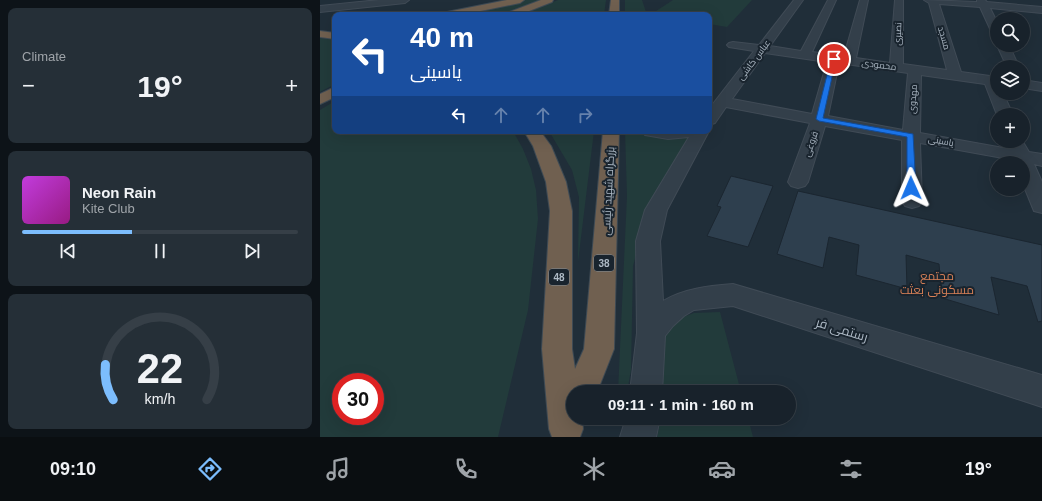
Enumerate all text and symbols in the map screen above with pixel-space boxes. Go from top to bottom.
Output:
map controls [990,12,1030,196]
button: search [990,12,1030,52]
text: 40 m [410,22,474,53]
street label: نصیری [893,22,903,46]
street label: مسجد [936,25,952,51]
icon: left [344,28,396,80]
street label: عباس کاشی [736,38,772,82]
pin [817,42,851,76]
icon: arrive [823,48,845,70]
text: Climate [22,49,66,64]
street label: محمودی [861,58,897,72]
button: layers [990,60,1030,100]
text: یاسینی [410,62,462,82]
text: 19° [137,70,183,103]
text: − [22,73,35,98]
text: + [285,73,298,98]
street label: مهدوی [907,84,919,114]
icon: left [448,104,470,126]
icon: ahead [490,104,512,126]
icon: ahead [532,104,554,126]
icon: right [574,104,596,126]
button: + [990,108,1030,148]
street label: فروغی [802,130,820,158]
street label: یاسینی [927,134,955,148]
street label: بزرگراه شهید رئیسی [600,146,617,236]
button: − [990,156,1030,196]
position arrow [890,167,932,209]
text: Neon Rain [82,184,156,201]
text: Kite Club [82,201,135,216]
icon: previous [57,240,79,262]
icon: pause [149,240,171,262]
icon: next [241,240,263,262]
road number: 38 [594,255,614,271]
road number: 48 [549,269,569,285]
district label: مجتمع مسکونی بعثت [900,269,974,297]
street label: رستمی فر [813,314,870,344]
text: 22 [137,344,183,391]
speed limit sign: 30 [332,373,384,425]
text: km/h [145,390,176,406]
text: 09:11 · 1 min · 160 m [608,396,754,413]
icon: directions [196,455,224,483]
icon: music [324,455,352,483]
icon: phone [452,455,480,483]
icon: climate [580,455,608,483]
icon: car [708,455,736,483]
icon: filters [837,455,865,483]
text: 09:10 [50,459,96,479]
text: 19° [965,459,992,479]

